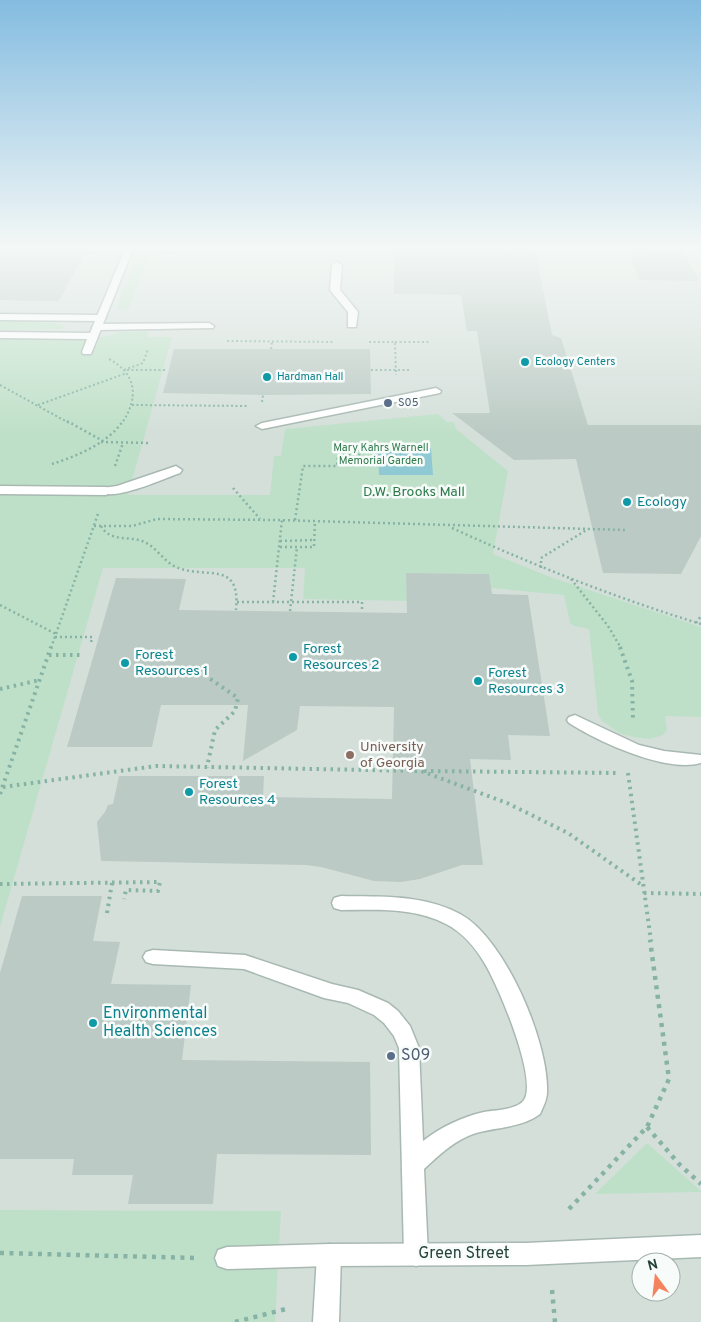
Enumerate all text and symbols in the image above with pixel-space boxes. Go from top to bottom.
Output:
place label: Ecology Centers [535,355,615,369]
marker: Ecology Centers [519,356,531,368]
place label: Hardman Hall [277,370,344,384]
marker: Hardman Hall [261,371,273,383]
place label: S05 [398,396,419,410]
marker: S05 [382,397,394,409]
park label: Mary Kahrs Warnell Memorial Garden [333,441,429,468]
park label: D.W. Brooks Mall [363,484,465,501]
place label: Ecology [637,494,687,511]
marker: Ecology [621,496,633,508]
place label: Forest Resources 2 [303,641,380,674]
place label: Forest Resources 1 [135,647,208,680]
marker: Forest Resources 2 [287,651,299,663]
marker: Forest Resources 1 [119,657,131,669]
place label: Forest Resources 3 [488,665,564,698]
marker: Forest Resources 3 [472,675,484,687]
place label: University of Georgia [360,739,425,772]
marker: University of Georgia [344,749,356,761]
place label: Forest Resources 4 [199,776,276,809]
marker: Forest Resources 4 [183,786,195,798]
place label: Environmental Health Sciences [103,1004,217,1042]
marker: Environmental Health Sciences [87,1017,99,1029]
place label: S09 [401,1046,430,1066]
marker: S09 [385,1050,397,1062]
street label: Green Street [418,1244,510,1264]
north arrow [631,1252,681,1302]
text: N [646,1256,660,1275]

